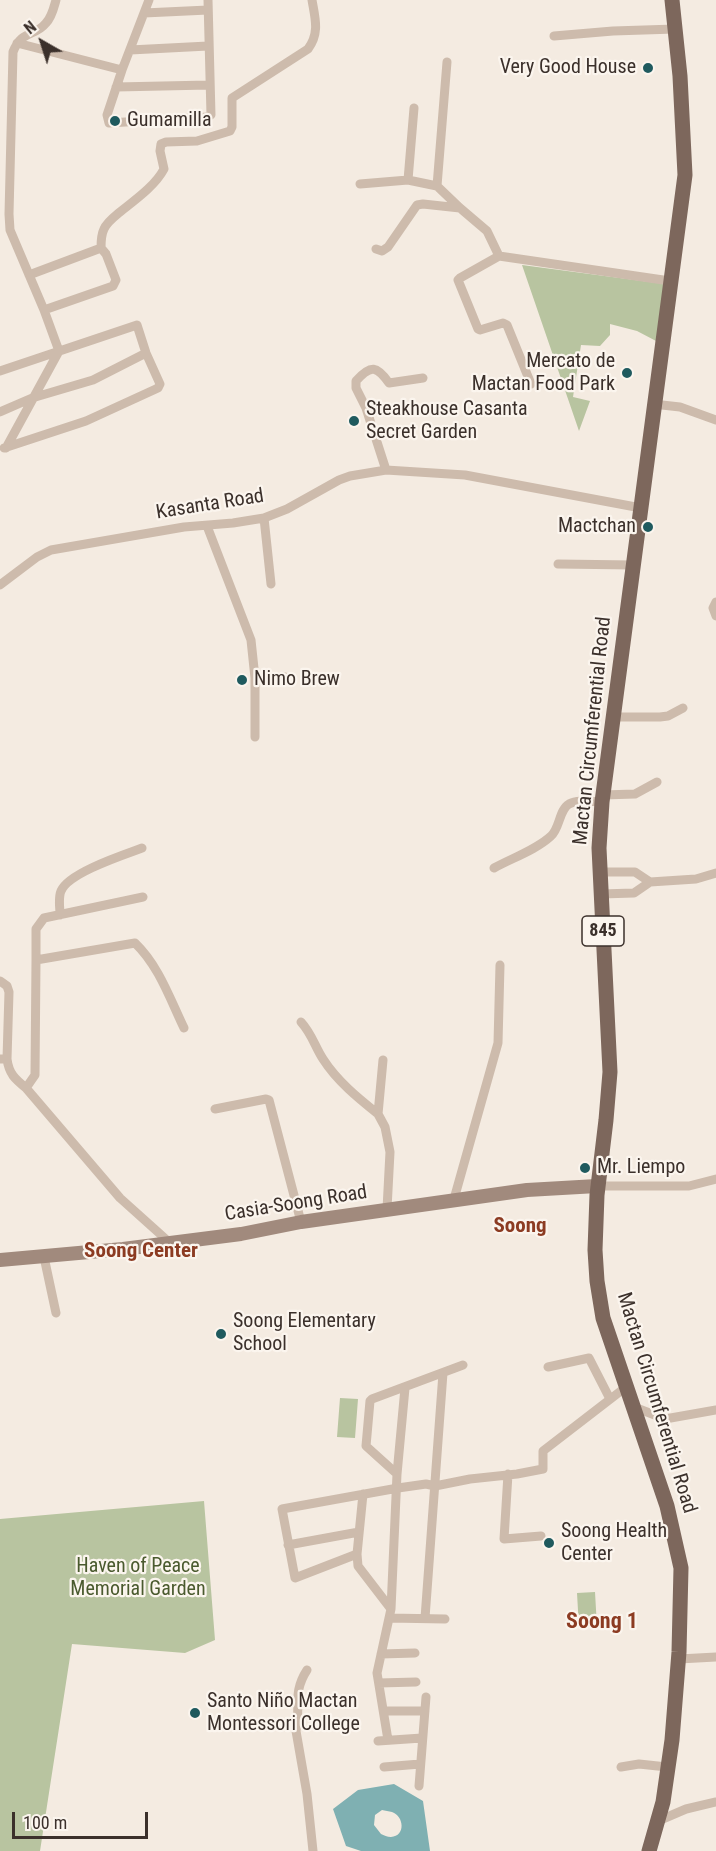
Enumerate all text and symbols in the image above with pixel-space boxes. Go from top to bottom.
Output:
north arrow [12,12,72,72]
text: N [21,17,40,38]
place label: Very Good House [500,56,636,80]
marker: Very Good House [641,61,655,75]
place label: Gumamilla [127,109,212,133]
marker: Gumamilla [108,114,122,128]
place label: Mercato de Mactan Food Park [472,350,615,397]
marker: Mercato de Mactan Food Park [620,366,634,380]
place label: Steakhouse Casanta Secret Garden [366,398,528,445]
marker: Steakhouse Casanta Secret Garden [347,414,361,428]
street label: Kasanta Road [154,485,266,525]
place label: Mactchan [558,515,636,539]
marker: Mactchan [641,520,655,534]
street label: Mactan Circumferential Road [569,616,617,846]
place label: Nimo Brew [254,668,340,692]
marker: Nimo Brew [235,673,249,687]
road number: 845 [582,916,624,946]
place label: Mr. Liempo [597,1156,685,1180]
marker: Mr. Liempo [578,1161,592,1175]
street label: Casia-Soong Road [223,1181,369,1227]
district label: Soong [493,1214,547,1240]
district label: Soong Center [84,1239,198,1265]
street label: Mactan Circumferential Road [611,1290,701,1516]
place label: Soong Elementary School [233,1310,376,1357]
marker: Soong Elementary School [214,1327,228,1341]
place label: Soong Health Center [561,1520,667,1567]
marker: Soong Health Center [542,1536,556,1550]
park label: Haven of Peace Memorial Garden [70,1555,206,1602]
district label: Soong 1 [566,1609,638,1635]
place label: Santo Niño Mactan Montessori College [207,1690,360,1737]
marker: Santo Niño Mactan Montessori College [188,1706,202,1720]
scale bar [15,1800,152,1838]
text: 100 m [23,1812,67,1833]

